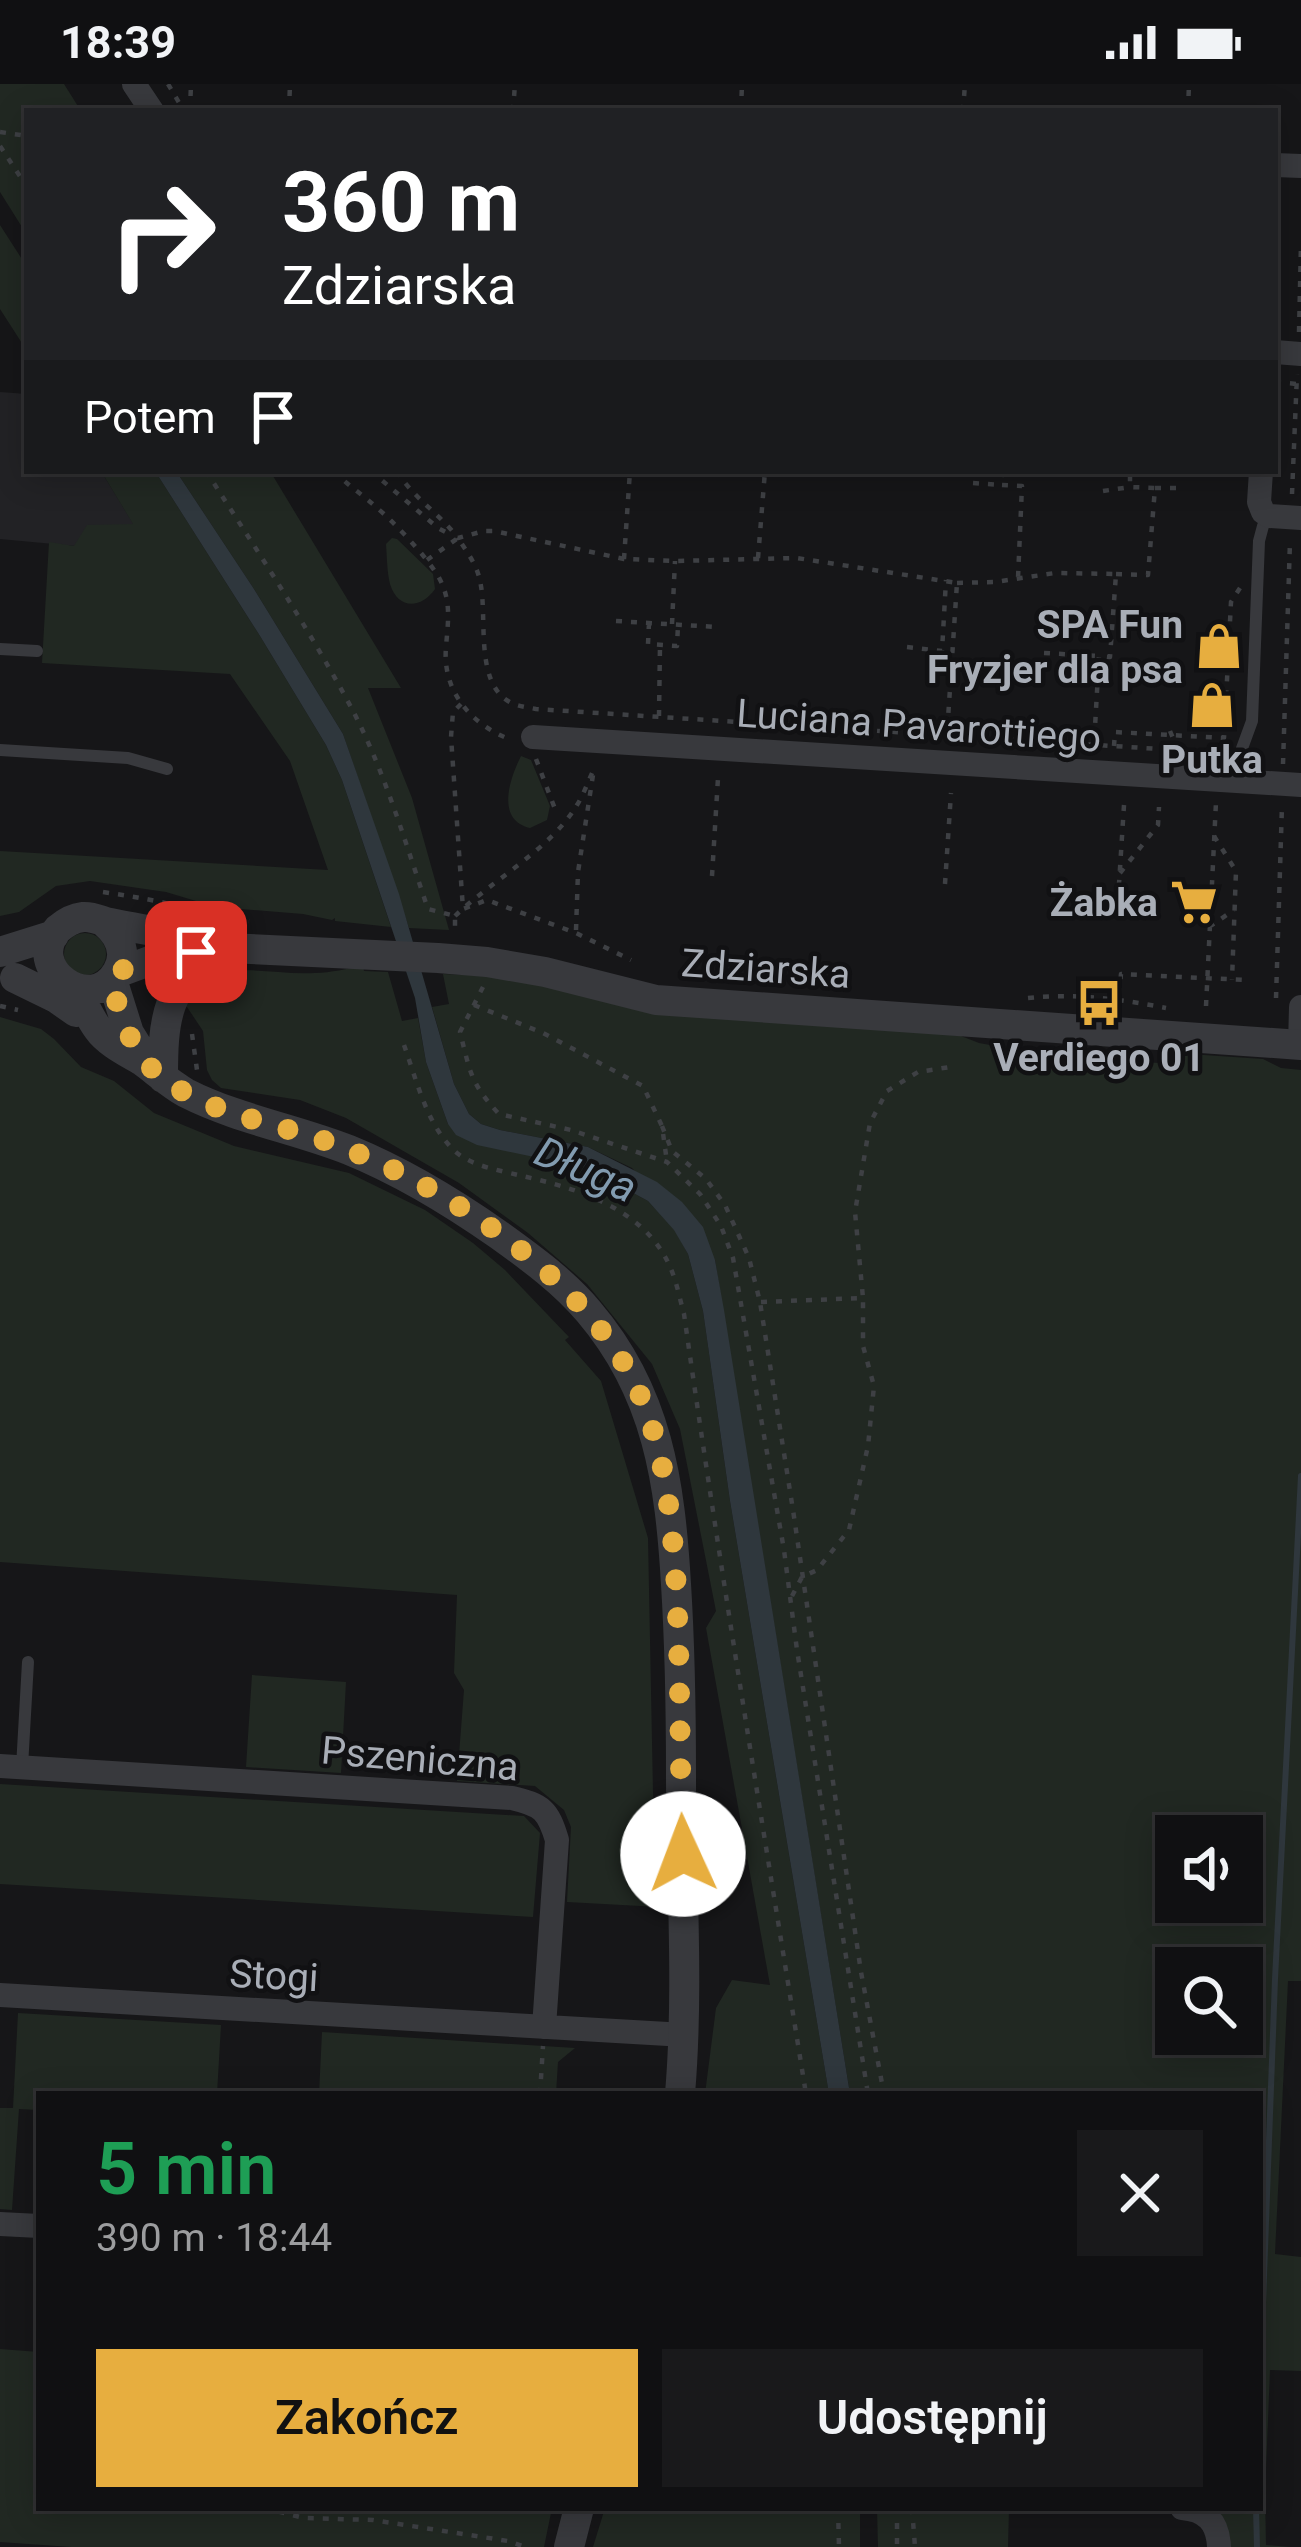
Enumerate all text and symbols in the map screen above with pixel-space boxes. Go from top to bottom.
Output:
text: 18:39 [60,16,176,69]
text: 360 m [282,153,520,252]
icon: right [84,156,240,312]
text: Zdziarska [282,254,516,317]
icon: arrive [240,384,306,450]
text: Potem [84,391,216,444]
place label: SPA Fun Fryzjer dla psa [927,602,1183,693]
shop icon: SPA Fun Fryzjer dla psa [1194,621,1244,671]
shop icon: Putka [1187,680,1237,730]
street label: Luciana Pavarottiego [735,690,1103,762]
place label: Putka [1161,737,1263,783]
supermarket icon: Żabka [1169,877,1219,927]
place label: Żabka [1050,880,1158,926]
pin [145,901,247,1003]
icon: arrive [163,919,229,985]
street label: Zdziarska [680,940,852,998]
bus stop icon: Verdiego 01 [1074,978,1124,1028]
place label: Verdiego 01 [993,1035,1205,1081]
water label: Długa [528,1126,644,1213]
street label: Pszeniczna [319,1727,521,1791]
position arrow [620,1791,746,1917]
map controls [1155,1815,1263,2055]
button: sound [1155,1815,1263,1923]
button: search [1155,1947,1263,2055]
street label: Stogi [228,1951,320,2001]
text: 5 min [96,2127,277,2212]
button: close [1077,2130,1203,2256]
text: 390 m · 18:44 [96,2215,332,2261]
button: Zakończ [96,2349,638,2487]
button: Udostępnij [662,2349,1203,2487]

